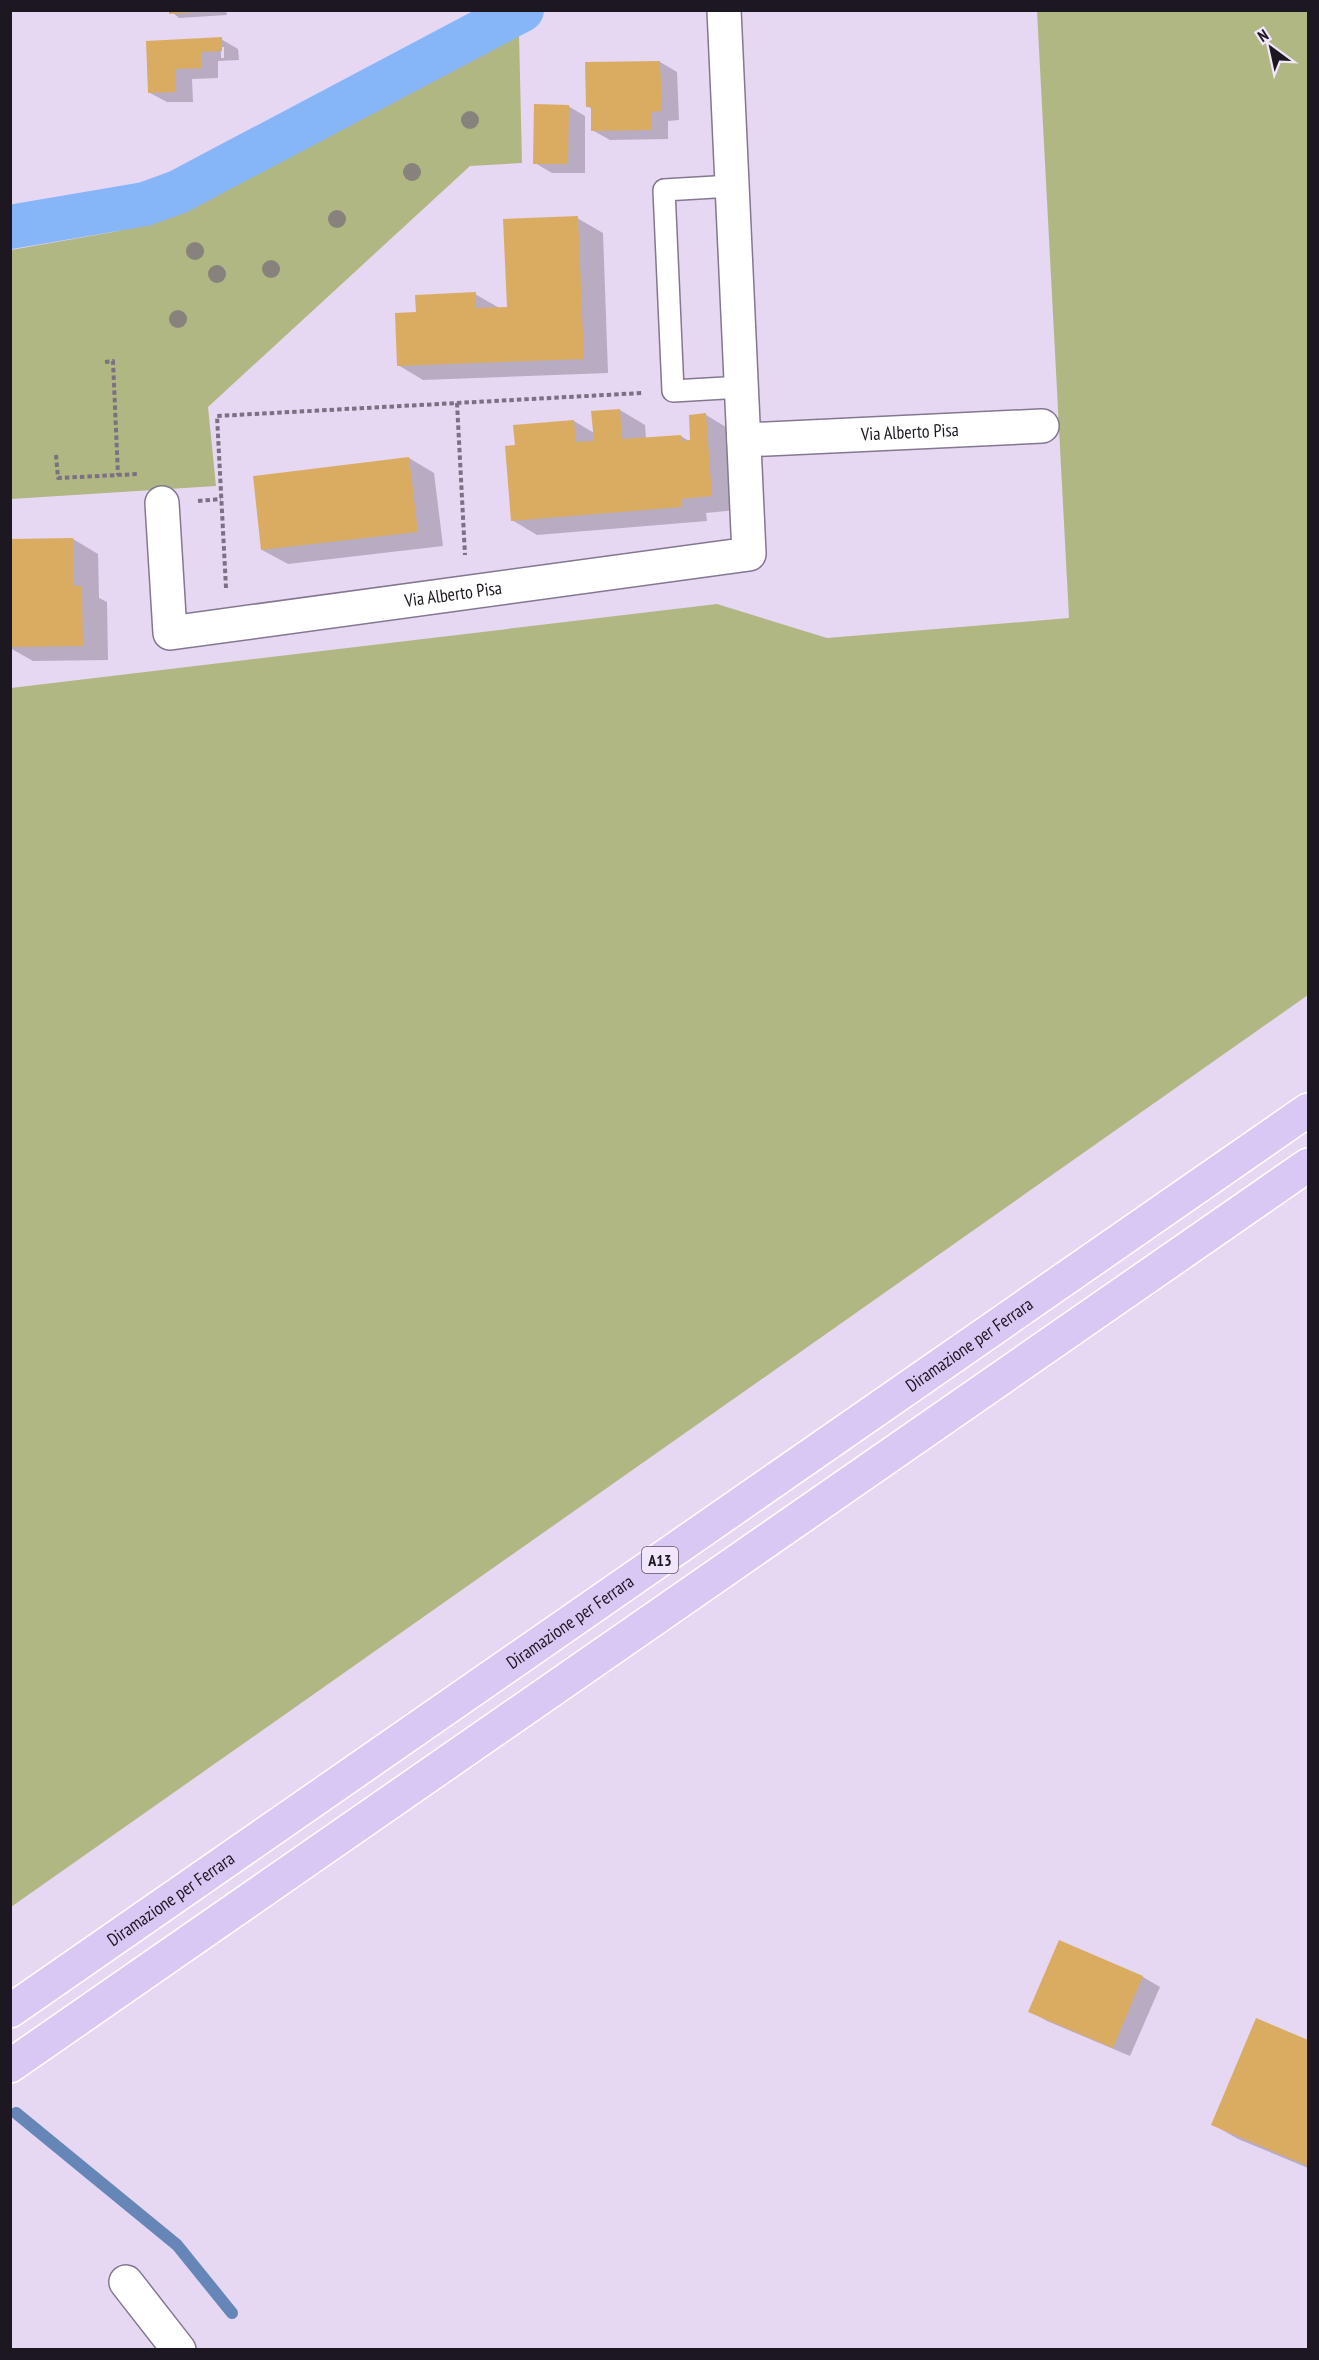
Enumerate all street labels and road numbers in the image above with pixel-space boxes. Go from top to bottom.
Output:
street label: Via Alberto Pisa [859,418,959,446]
street label: Via Alberto Pisa [402,576,503,612]
street label: Diramazione per Ferrara [901,1292,1037,1397]
road number: A13 [642,1547,678,1573]
street label: Diramazione per Ferrara [502,1570,638,1674]
street label: Diramazione per Ferrara [103,1847,239,1951]

